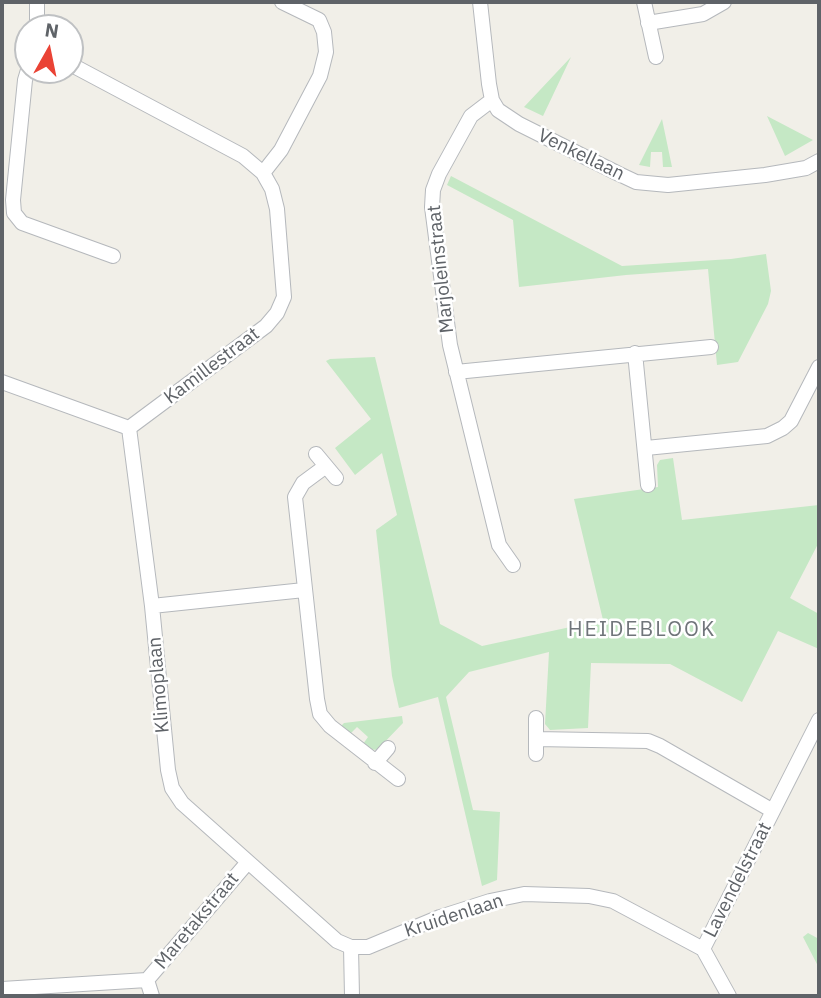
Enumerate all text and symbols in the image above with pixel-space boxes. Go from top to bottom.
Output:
north arrow [14,14,84,84]
text: N [43,17,61,43]
street label: Venkellaan [534,124,628,186]
street label: Marjoleinstraat [423,204,459,334]
street label: Kamillestraat [160,323,264,409]
district label: HEIDEBLOOK [569,617,715,643]
street label: Klimoplaan [143,636,175,734]
street label: Lavendelstraat [699,819,777,941]
street label: Maretakstraat [150,868,244,974]
street label: Kruidenlaan [402,889,506,943]

